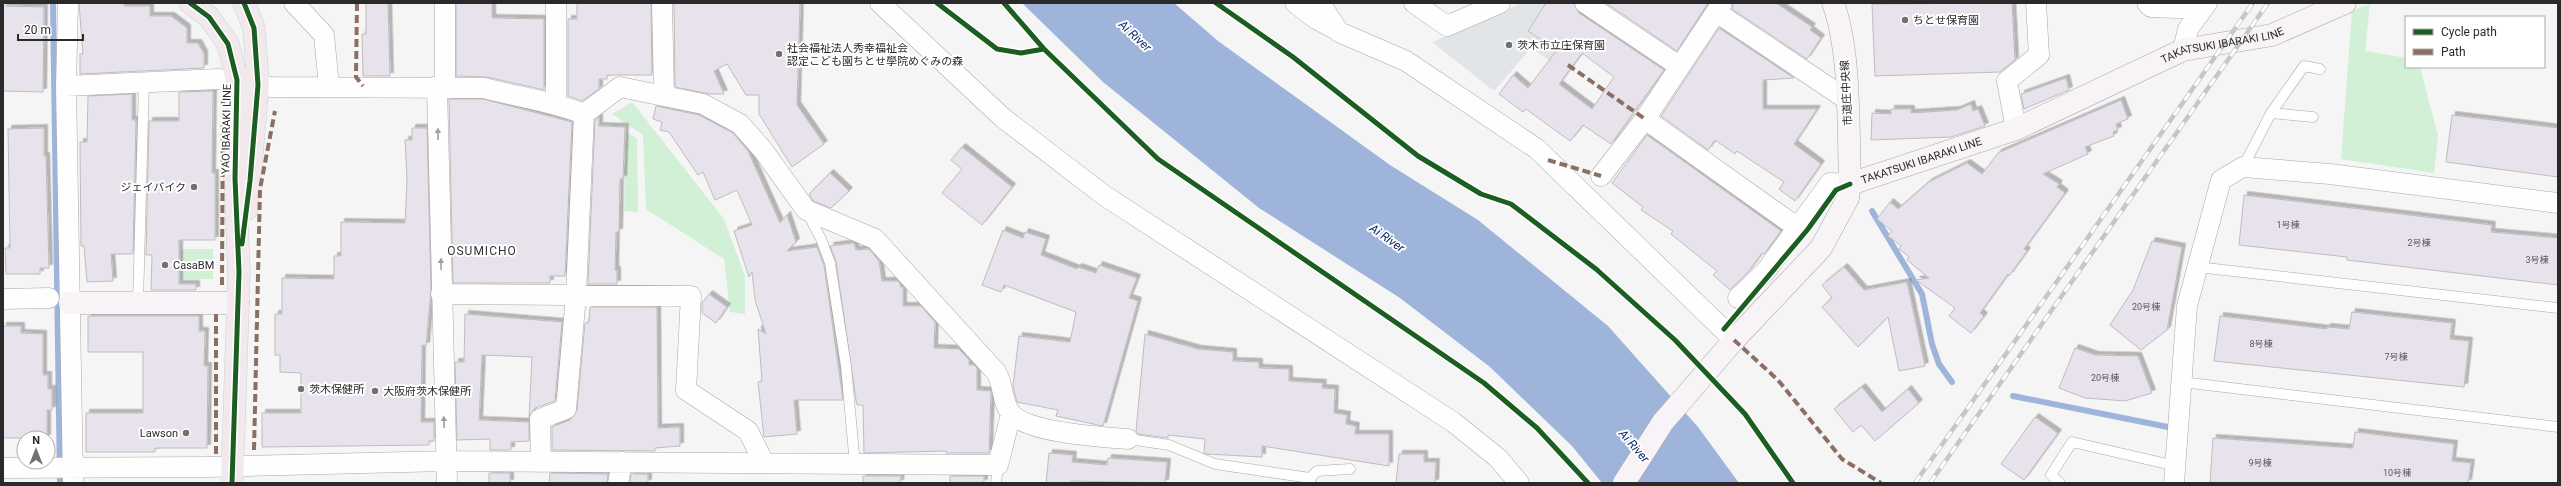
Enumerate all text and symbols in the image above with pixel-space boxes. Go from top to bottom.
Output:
place label: ちとせ保育園 [1913,14,1979,27]
marker: ちとせ保育園 [1900,15,1910,25]
scale bar [18,16,83,42]
legend [2405,16,2545,68]
water label: Ai River [1115,17,1155,55]
text: 20 m [24,23,51,37]
street label: TAKATSUKI IBARAKI LINE [2159,25,2286,66]
text: Cycle path [2441,25,2497,39]
place label: 茨木市立庄保育園 [1517,39,1605,52]
marker: 茨木市立庄保育園 [1504,40,1514,50]
place label: 社会福祉法人秀幸福祉会 認定こども園ちとせ學院めぐみの森 [787,42,963,68]
text: Path [2441,45,2466,59]
marker: 社会福祉法人秀幸福祉会 認定こども園ちとせ學院めぐみの森 [774,49,784,59]
street label: 市道庄中央線 [1838,60,1855,126]
street label: YAO IBARAKI LINE [219,84,234,174]
one-way arrow [434,128,441,140]
street label: TAKATSUKI IBARAKI LINE [1859,135,1983,187]
place label: ジェイバイク [120,181,186,194]
marker: ジェイバイク [189,182,199,192]
house number: 1号棟 [2276,219,2301,230]
water label: Ai River [1366,220,1408,256]
house number: 2号棟 [2407,237,2432,248]
district label: OSUMICHO [447,244,517,258]
house number: 3号棟 [2525,254,2550,265]
one-way arrow [437,258,444,270]
place label: CasaBM [173,259,214,272]
marker: CasaBM [160,260,170,270]
house number: 20号棟 [2132,301,2161,312]
house number: 8号棟 [2249,338,2274,349]
house number: 7号棟 [2384,351,2409,362]
house number: 20号棟 [2091,372,2120,383]
place label: 茨木保健所 [309,383,365,396]
marker: 茨木保健所 [296,384,306,394]
place label: 大阪府茨木保健所 [383,385,472,398]
marker: 大阪府茨木保健所 [370,386,380,396]
one-way arrow [441,416,448,428]
water label: Ai River [1615,426,1653,466]
place label: Lawson [140,427,178,440]
marker: Lawson [181,428,191,438]
north arrow [16,430,56,470]
text: N [32,434,40,447]
house number: 9号棟 [2248,457,2273,468]
house number: 10号棟 [2383,467,2412,478]

